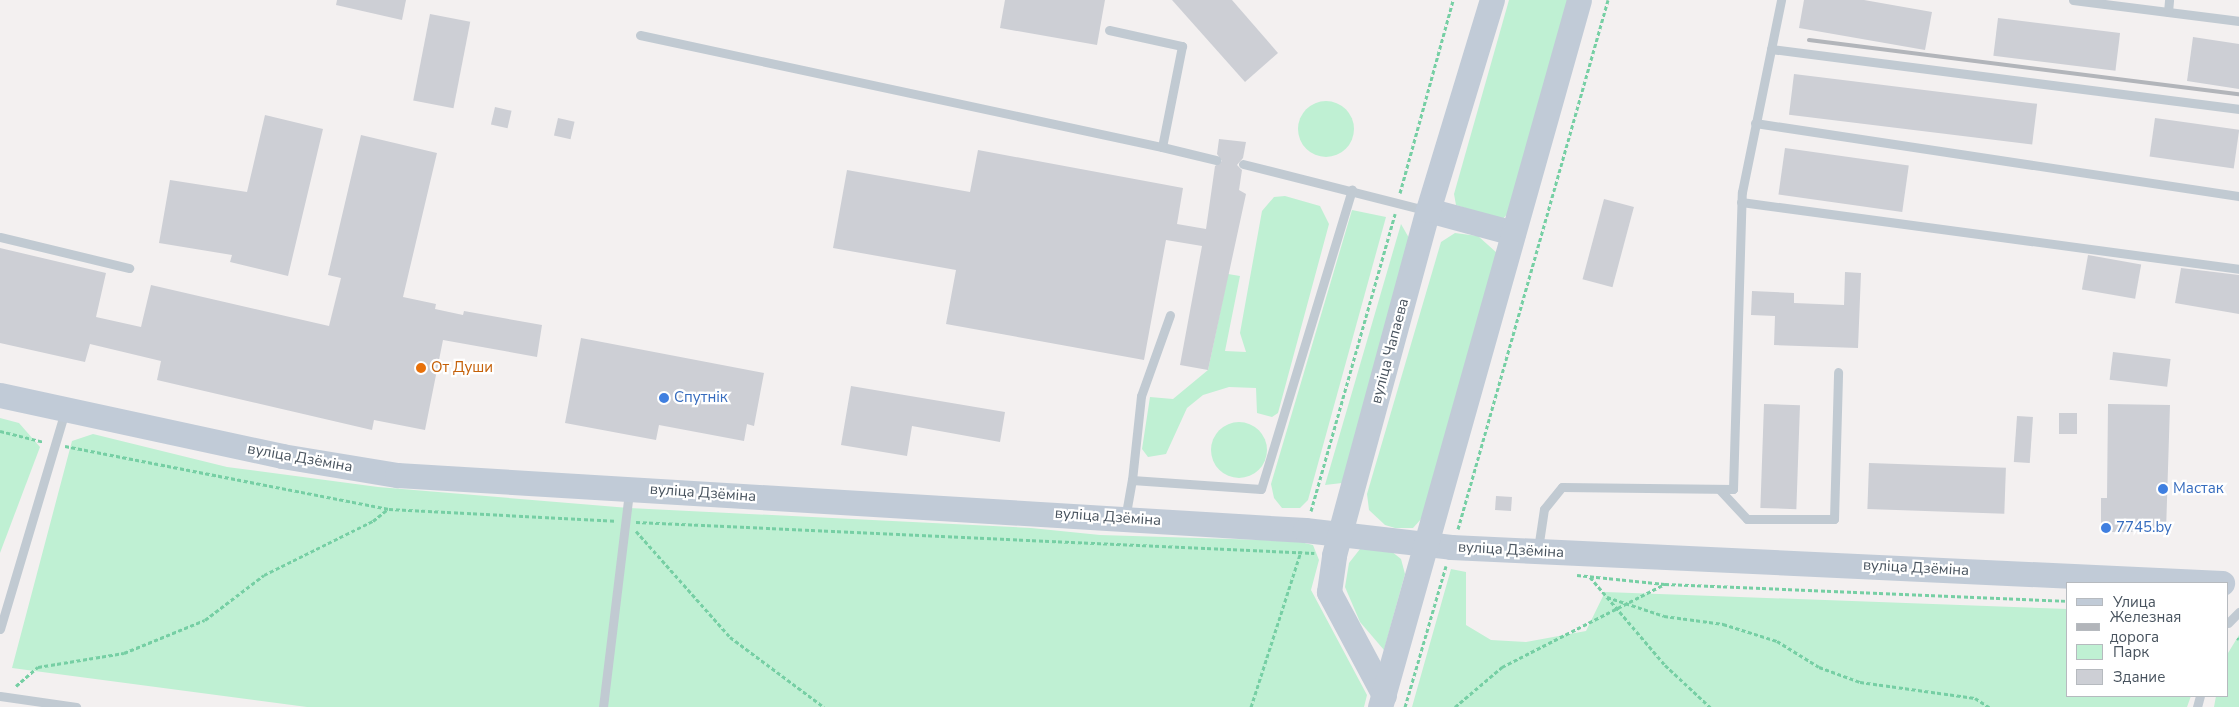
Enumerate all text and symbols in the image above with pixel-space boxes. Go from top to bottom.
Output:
street label: вуліца Чапаева [1367,296,1413,406]
place label: От Души [431,359,493,377]
marker: От Души [415,362,427,374]
place label: Спутнік [674,389,728,407]
marker: Спутнік [658,392,670,404]
street label: вуліца Дзёміна [246,440,354,476]
street label: вуліца Дзёміна [649,480,757,506]
place label: Мастак [2173,480,2224,498]
marker: Мастак [2157,483,2169,495]
street label: вуліца Дзёміна [1054,504,1162,530]
place label: 7745.by [2116,519,2172,537]
marker: 7745.by [2100,522,2112,534]
street label: вуліца Дзёміна [1457,538,1565,562]
street label: вуліца Дзёміна [1862,556,1970,580]
legend [2066,582,2229,697]
text: Улица [2113,592,2156,612]
text: Железная дорога [2110,607,2181,647]
text: Парк [2113,642,2149,662]
text: Здание [2113,667,2165,687]

